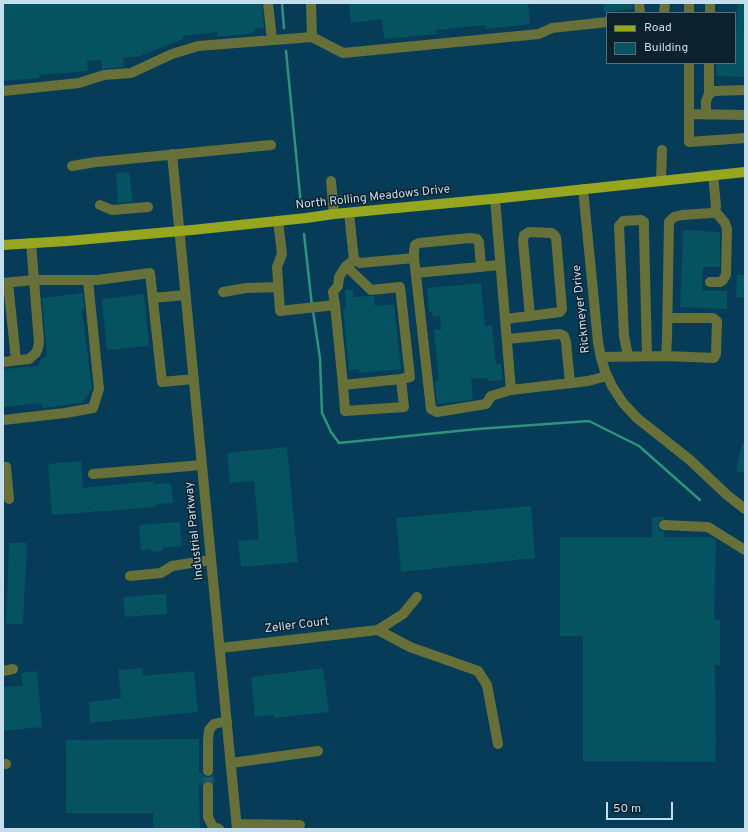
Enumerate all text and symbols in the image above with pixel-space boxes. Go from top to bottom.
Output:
legend [606,12,736,64]
text: Road [644,20,672,36]
text: Building [644,40,688,56]
street label: North Rolling Meadows Drive [295,183,451,213]
street label: Rickmeyer Drive [570,264,594,354]
street label: Industrial Parkway [183,481,207,581]
street label: Zeller Court [264,615,330,637]
scale bar [608,794,675,820]
text: 50 m [613,801,641,817]

